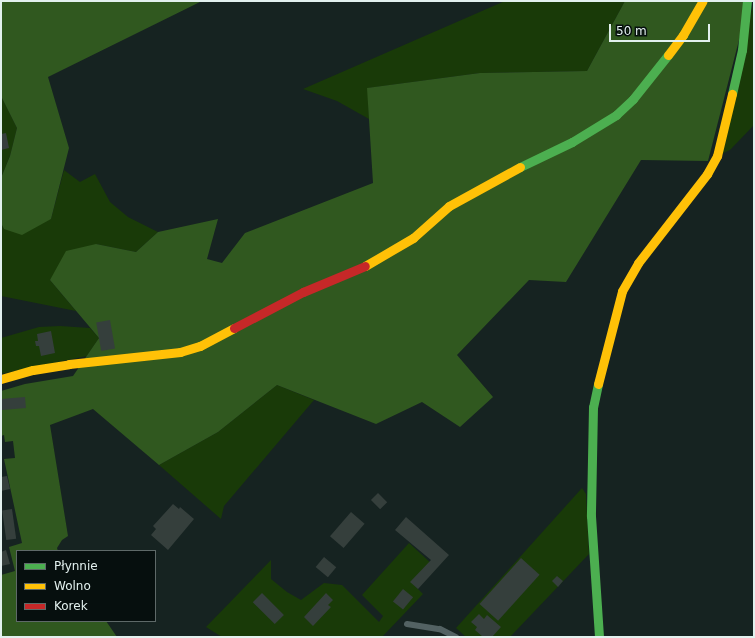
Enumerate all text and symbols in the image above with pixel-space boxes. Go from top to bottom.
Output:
scale bar [611,16,712,42]
text: 50 m [616,24,647,38]
legend [16,550,156,622]
text: Płynnie [54,559,98,573]
text: Wolno [54,579,91,593]
text: Korek [54,599,88,613]

